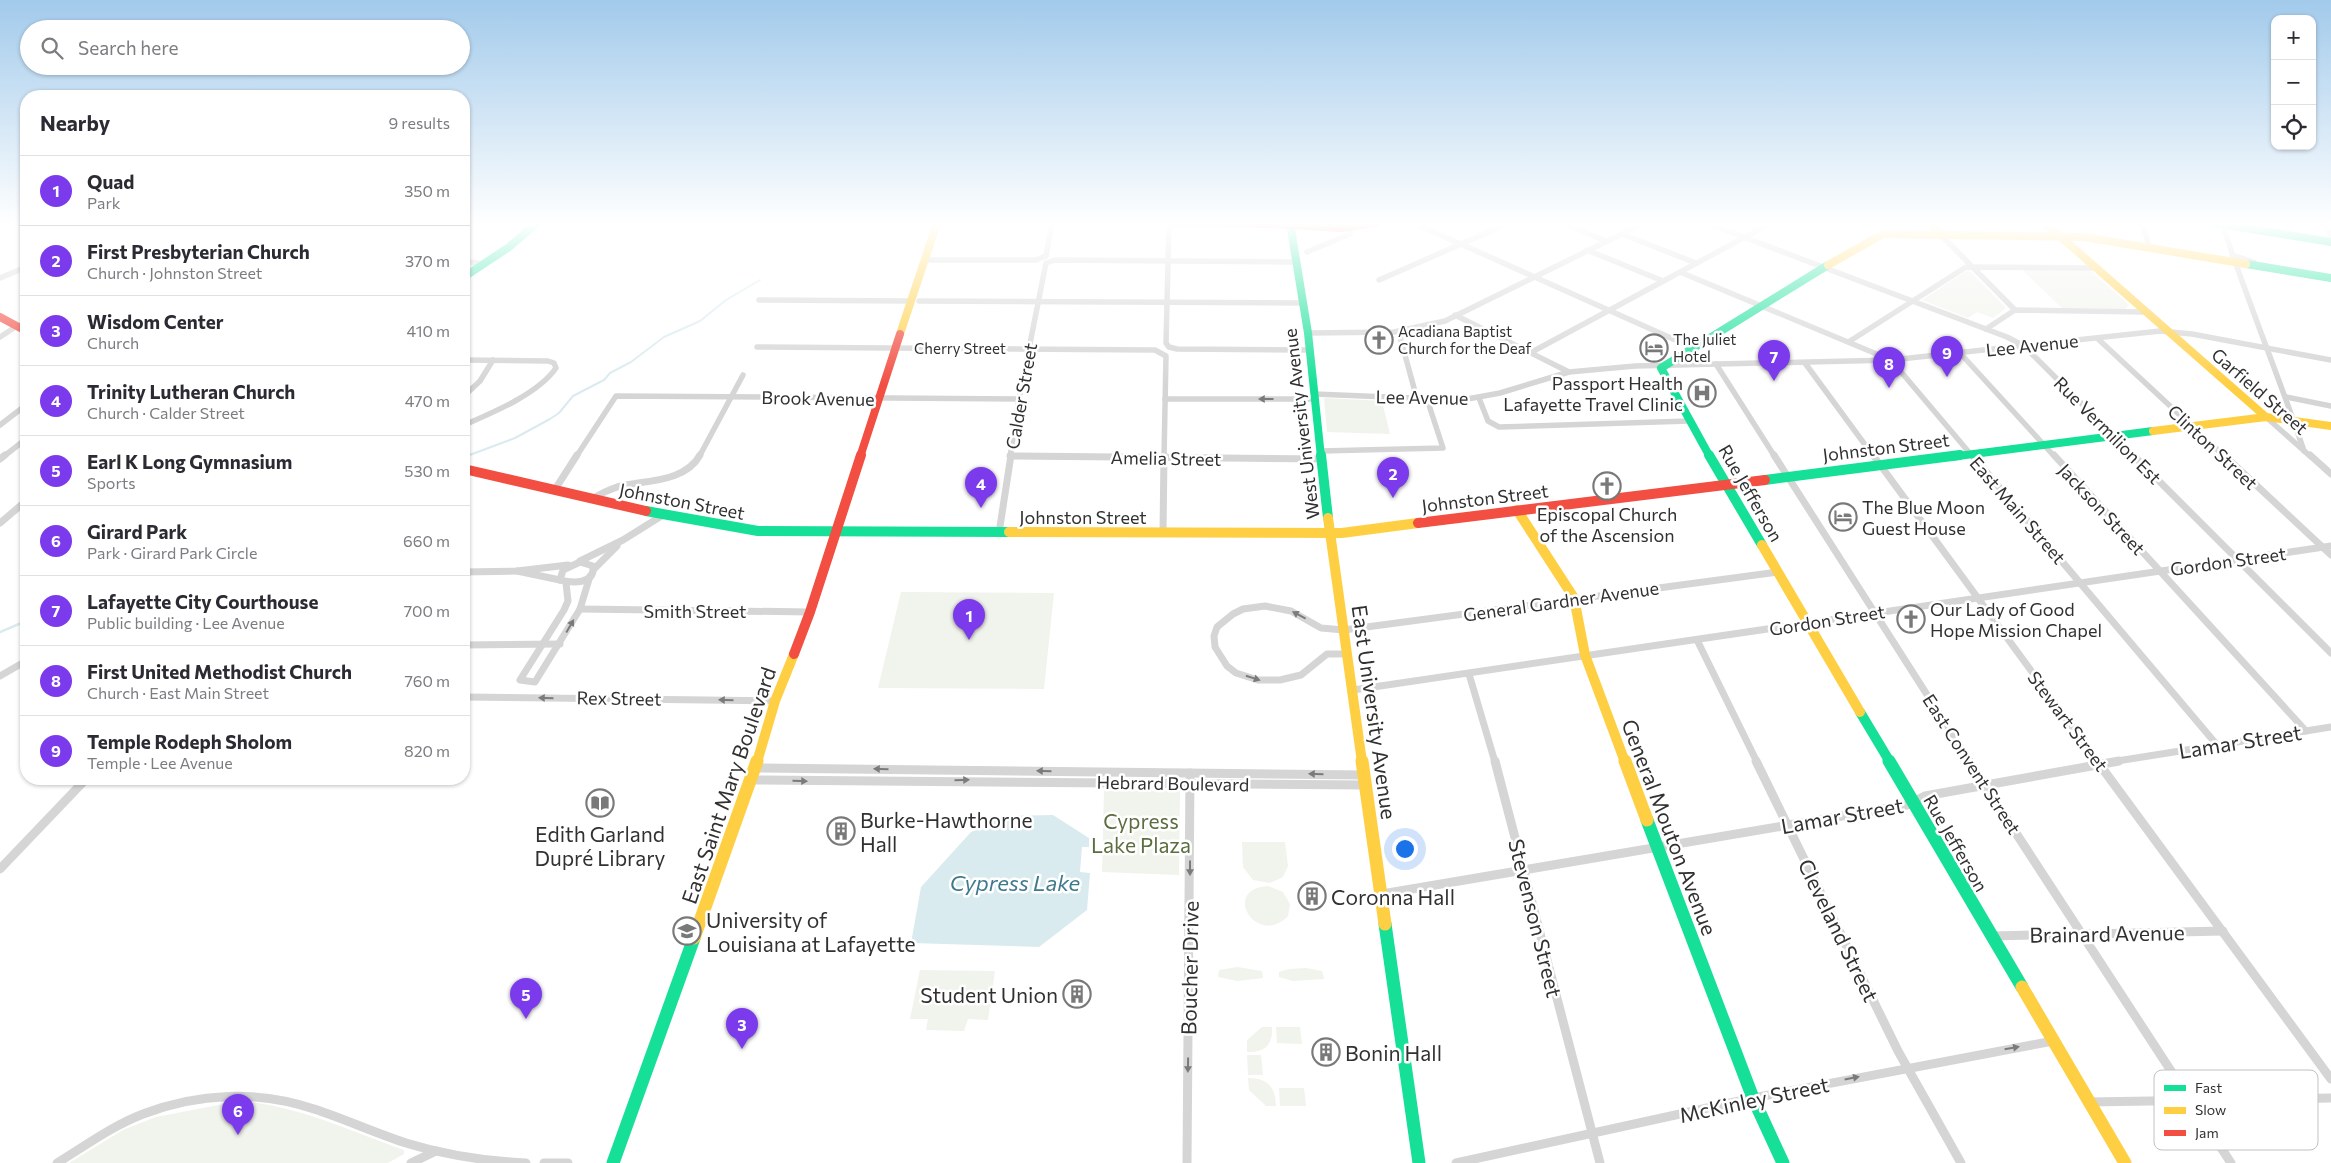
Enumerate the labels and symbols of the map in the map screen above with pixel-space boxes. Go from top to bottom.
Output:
place label: Acadiana Baptist Church for the Deaf [1398,322,1532,357]
church icon: Acadiana Baptist Church for the Deaf [1364,325,1394,355]
street label: West University Avenue [1278,327,1324,521]
street label: Lee Avenue [1985,329,2079,361]
place label: The Juliet Hotel [1673,330,1736,365]
hotel icon: The Juliet Hotel [1639,333,1669,363]
pin: 9 [1931,336,1963,377]
street label: Cherry Street [914,339,1006,357]
pin: 7 [1758,340,1790,381]
street label: Calder Street [1001,341,1041,451]
street label: Garfield Street [2207,343,2313,439]
pin: 8 [1873,347,1905,388]
place label: Passport Health Lafayette Travel Clinic [1503,372,1683,415]
street label: Rue Vermilion Est [2050,372,2166,488]
hospital icon: Passport Health Lafayette Travel Clinic [1687,378,1717,408]
street label: Lee Avenue [1375,385,1469,409]
street label: Brook Avenue [761,386,875,410]
one-way arrow [1258,395,1274,403]
street label: Clinton Street [2164,400,2262,494]
street label: Johnston Street [1821,428,1951,466]
street label: Rue Jefferson [1714,440,1788,546]
street label: Amelia Street [1111,446,1221,470]
street label: East Main Street [1965,452,2071,568]
pin: 2 [1377,457,1409,498]
street label: Jackson Street [2054,459,2150,559]
pin: 4 [965,467,997,508]
church icon: Episcopal Church of the Ascension [1592,471,1622,501]
street label: Johnston Street [617,478,747,524]
street label: Johnston Street [1420,479,1550,517]
place label: The Blue Moon Guest House [1862,496,1985,539]
hotel icon: The Blue Moon Guest House [1828,502,1858,532]
place label: Episcopal Church of the Ascension [1537,503,1677,546]
street label: Johnston Street [1019,506,1147,528]
street label: Gordon Street [2169,542,2287,580]
street label: General Gardner Avenue [1462,576,1660,626]
place label: Our Lady of Good Hope Mission Chapel [1930,598,2102,641]
pin: 1 [953,599,985,640]
street label: Smith Street [644,600,746,622]
street label: Gordon Street [1768,600,1886,640]
street label: East University Avenue [1348,603,1402,821]
church icon: Our Lady of Good Hope Mission Chapel [1896,604,1926,634]
one-way arrow [1292,611,1307,619]
one-way arrow [566,619,575,633]
street label: East Saint Mary Boulevard [676,663,780,907]
street label: Stewart Street [2023,667,2113,775]
one-way arrow [1246,674,1261,682]
street label: Rex Street [576,686,662,710]
street label: East Convent Street [1918,690,2026,838]
one-way arrow [538,693,554,701]
one-way arrow [718,696,734,704]
street label: General Mouton Avenue [1617,715,1723,939]
street label: Lamar Street [2177,719,2303,763]
one-way arrow [873,765,889,773]
one-way arrow [1035,767,1051,775]
one-way arrow [1308,770,1324,778]
street label: Hebrard Boulevard [1096,771,1250,795]
one-way arrow [954,776,970,784]
one-way arrow [792,777,808,785]
library icon: Edith Garland Dupré Library [585,788,615,818]
street label: Rue Jefferson [1919,790,1993,896]
street label: Lamar Street [1779,792,1905,838]
place label: Burke-Hawthorne Hall [860,807,1033,856]
park label: Cypress Lake Plaza [1091,808,1191,857]
building icon: Burke-Hawthorne Hall [826,816,856,846]
place label: Edith Garland Dupré Library [534,821,666,870]
your location [1392,836,1418,862]
street label: Stevenson Street [1504,836,1568,1000]
street label: Cleveland Street [1794,854,1884,1006]
one-way arrow [1186,860,1194,876]
water label: Cypress Lake [950,869,1081,896]
building icon: Coronna Hall [1297,881,1327,911]
place label: Coronna Hall [1331,884,1455,909]
street label: Boucher Drive [1175,901,1203,1035]
place label: University of Louisiana at Lafayette [706,907,916,956]
school or university icon: University of Louisiana at Lafayette [672,916,702,946]
street label: Brainard Avenue [2029,919,2185,947]
pin: 5 [510,978,542,1019]
building icon: Student Union [1062,979,1092,1009]
place label: Student Union [920,982,1058,1007]
pin: 3 [726,1008,758,1049]
building icon: Bonin Hall [1311,1037,1341,1067]
place label: Bonin Hall [1345,1040,1442,1065]
one-way arrow [2004,1044,2020,1052]
one-way arrow [1184,1057,1192,1073]
legend [2154,1070,2318,1150]
street label: McKinley Street [1677,1071,1831,1127]
one-way arrow [1845,1074,1860,1082]
text: Fast [2195,1079,2222,1096]
pin: 6 [222,1094,254,1135]
text: Slow [2195,1101,2226,1118]
text: Jam [2195,1124,2219,1141]

